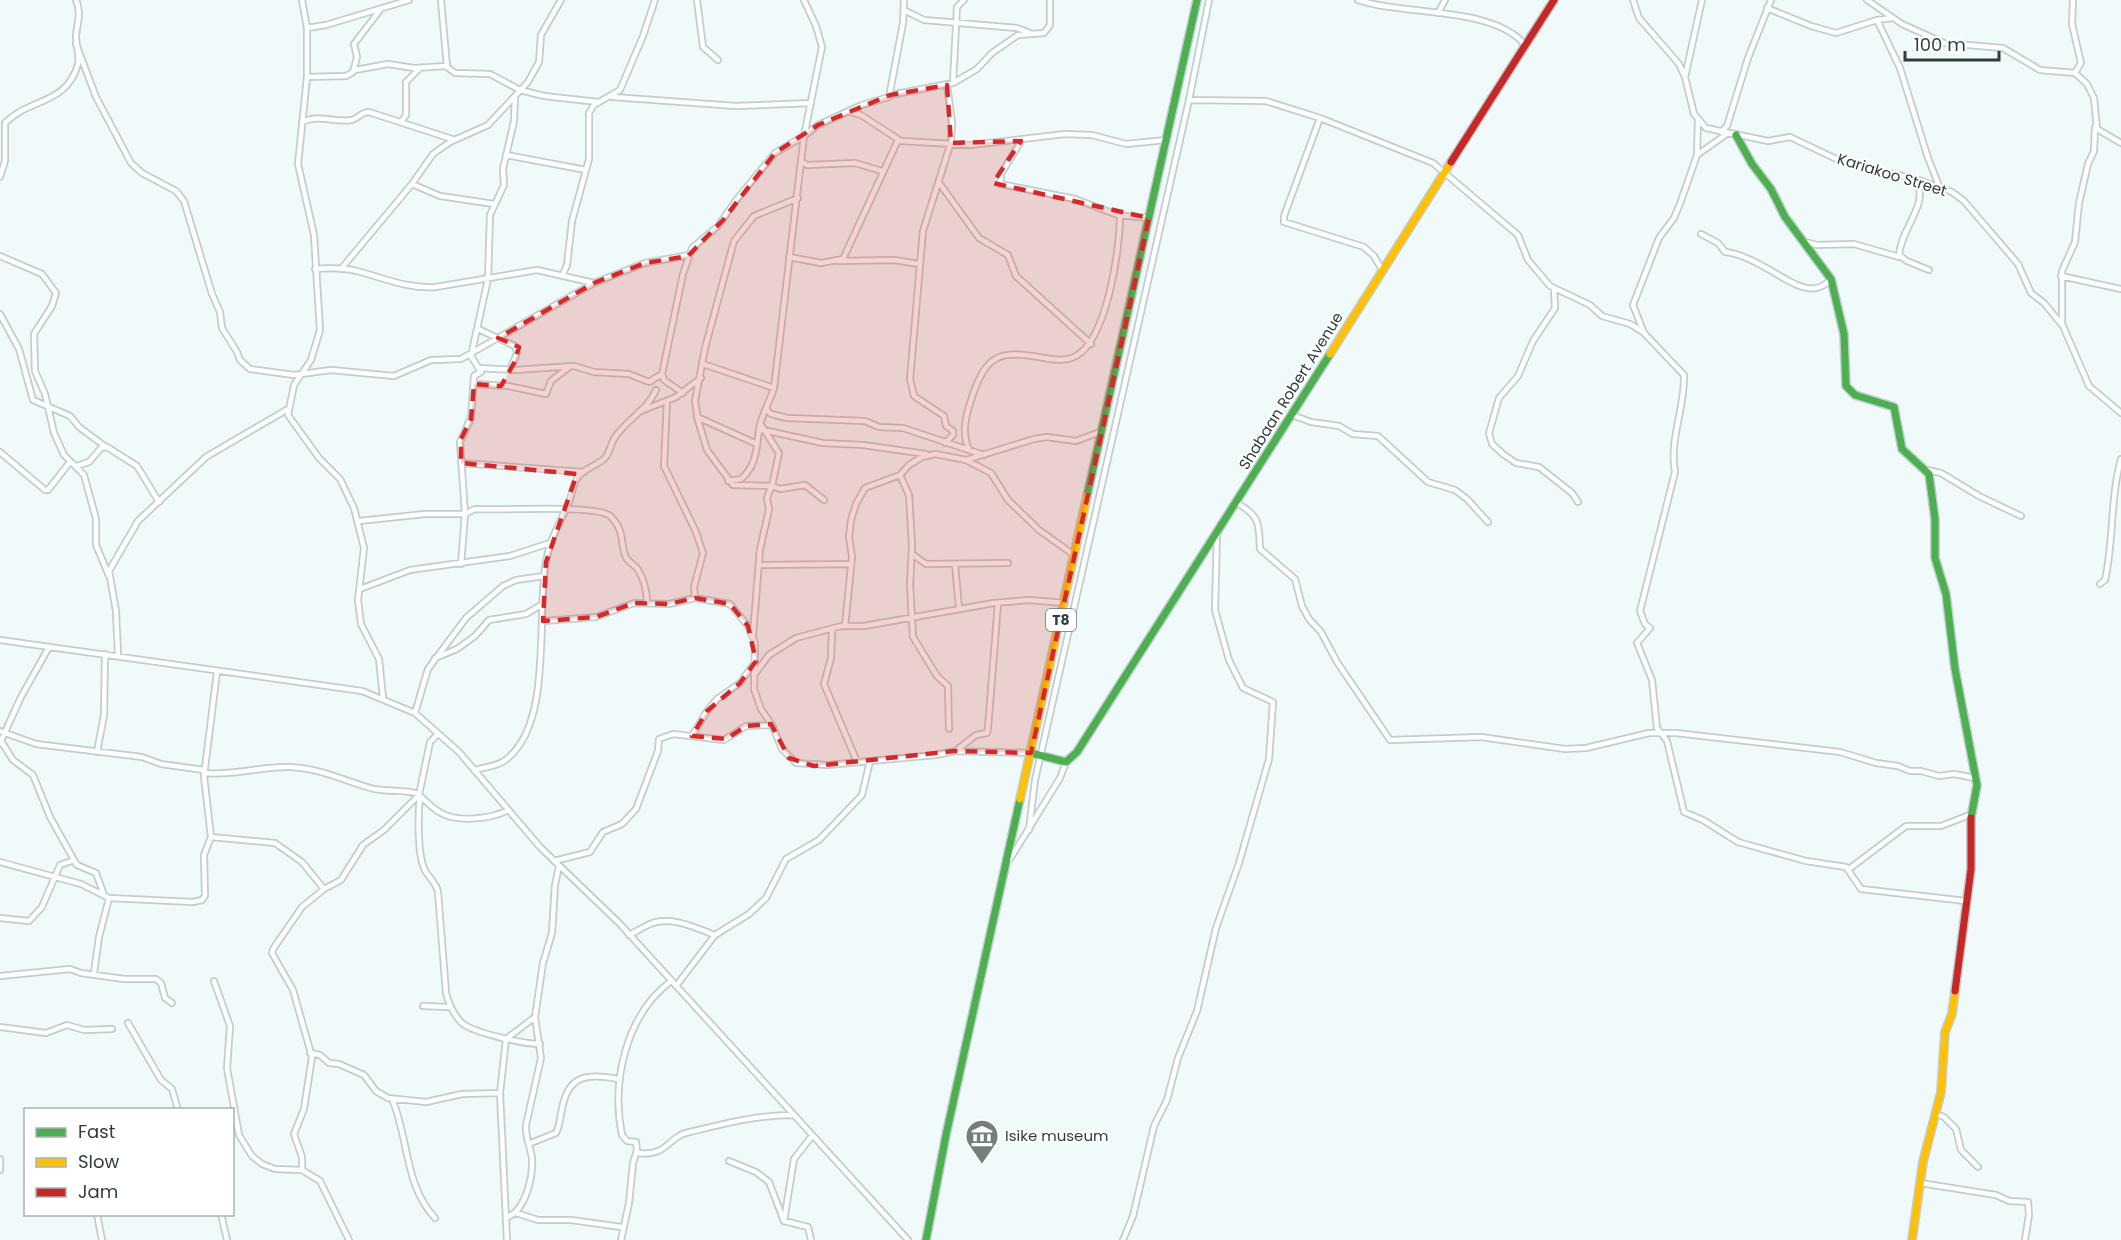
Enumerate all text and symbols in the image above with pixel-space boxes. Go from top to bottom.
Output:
scale bar [1905,24,2000,62]
text: 100 m [1914,32,1966,57]
street label: Kariakoo Street [1835,148,1949,201]
street label: Shabaan Robert Avenue [1233,308,1348,474]
road number: T8 [1046,609,1076,631]
legend [24,1108,234,1216]
museum icon: Isike museum [964,1118,1000,1165]
text: Fast [78,1119,115,1144]
place label: Isike museum [1005,1125,1108,1146]
text: Slow [78,1149,120,1174]
text: Jam [78,1179,118,1204]

